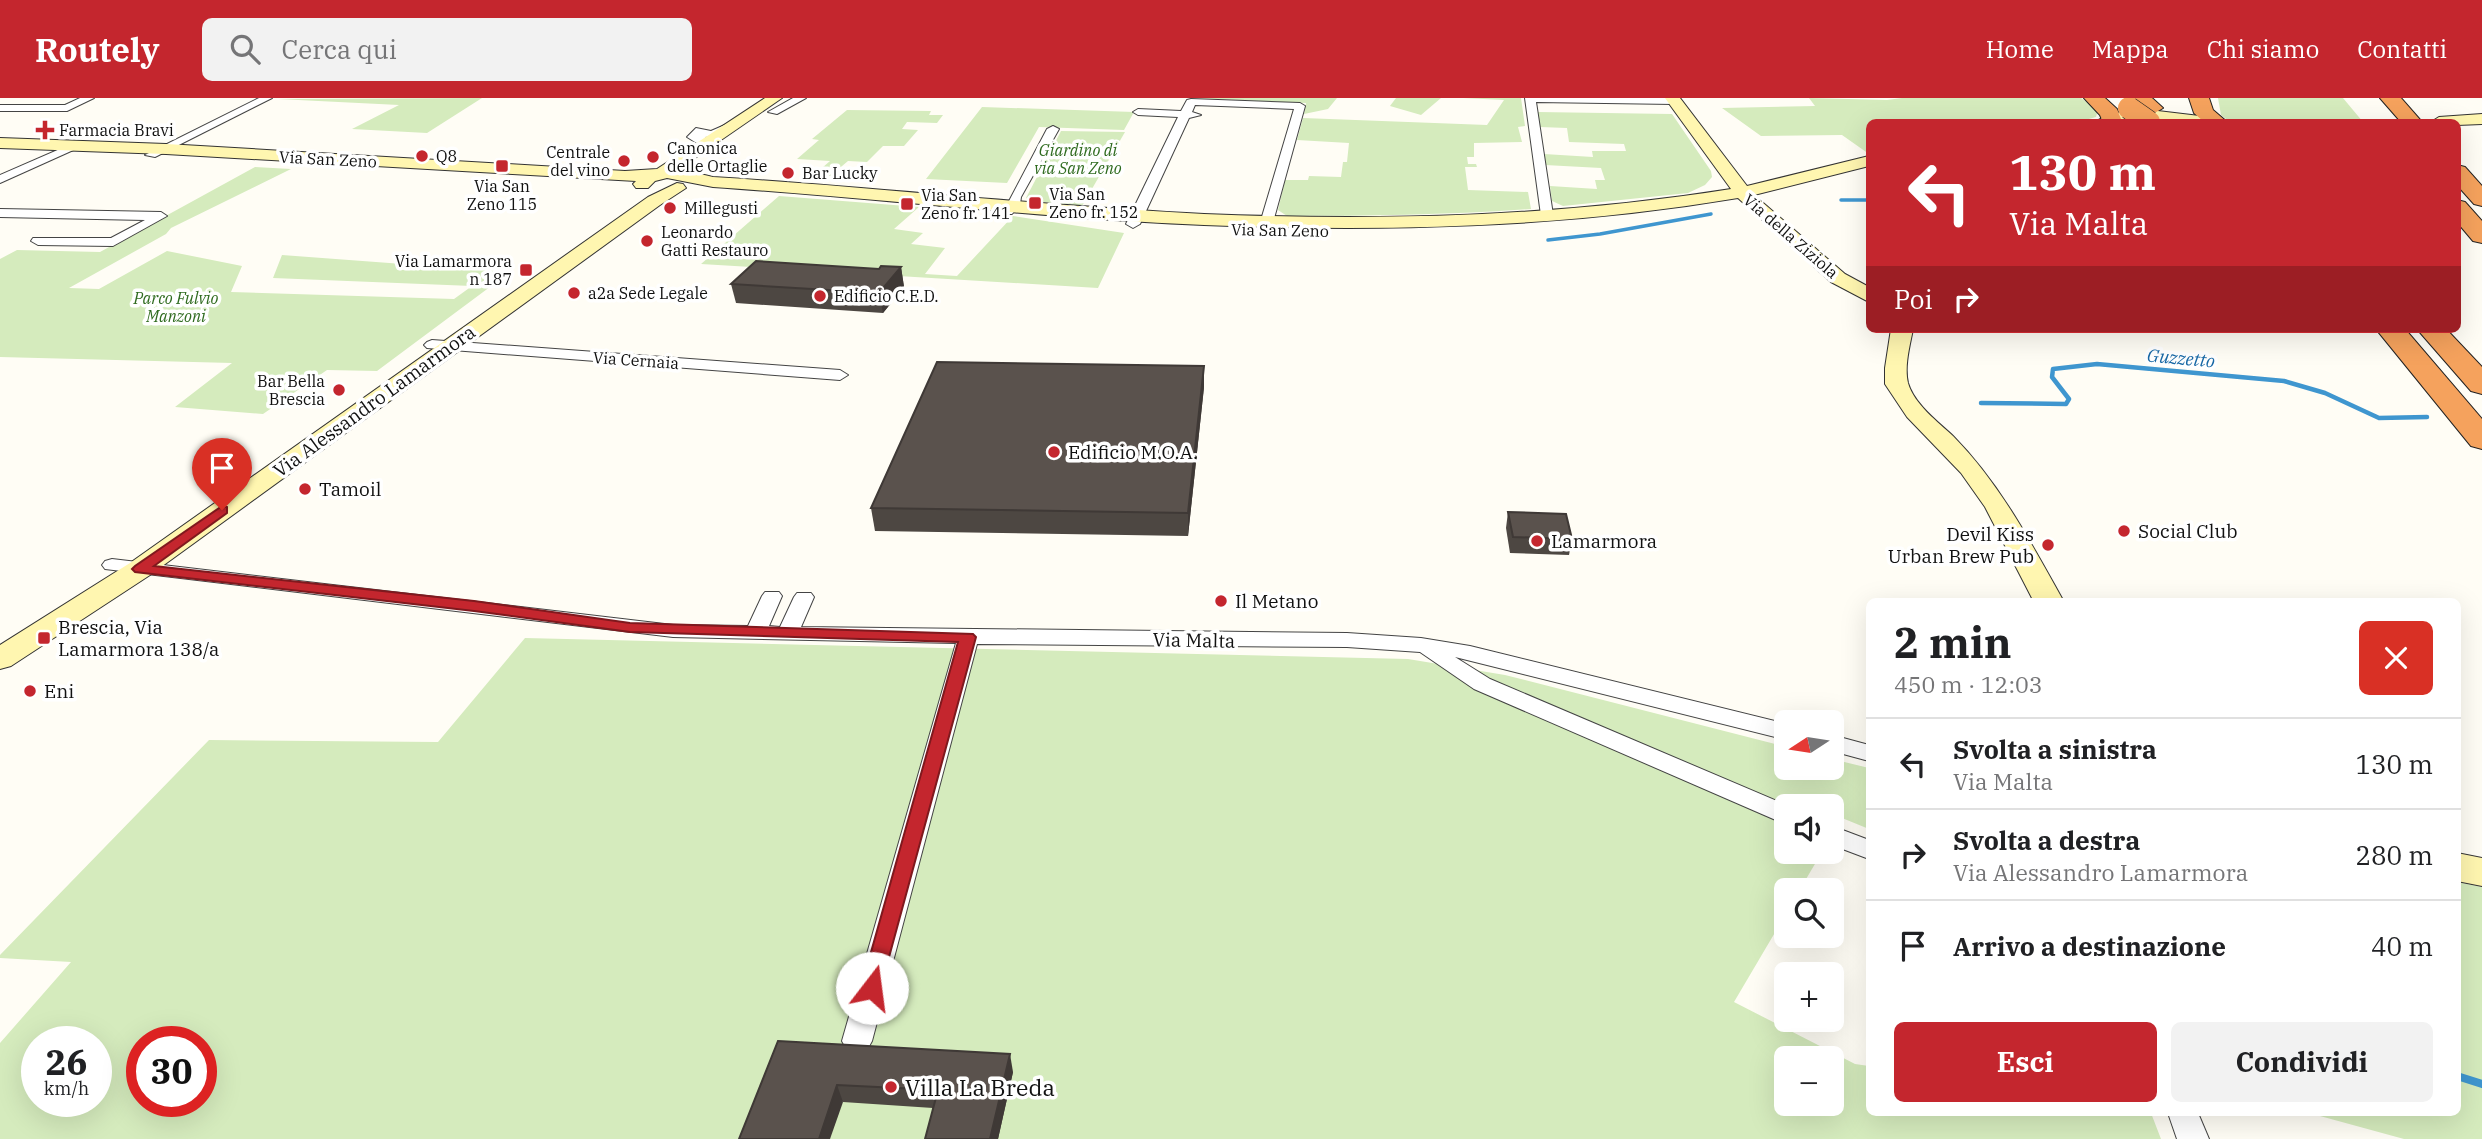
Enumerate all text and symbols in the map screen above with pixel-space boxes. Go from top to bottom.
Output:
search box [202,18,692,81]
text: Routely [35,28,160,71]
icon: search [226,30,264,68]
text: Cerca qui [282,32,397,66]
text: Home [1986,33,2054,65]
text: Mappa [2092,33,2169,65]
text: Chi siamo [2207,33,2319,65]
text: Contatti [2357,33,2447,65]
place label: Farmacia Bravi [59,120,174,140]
marker: Farmacia Bravi [37,122,53,138]
place label: Canonica delle Ortaglie [667,138,767,176]
park label: Giardino di via San Zeno [1034,140,1122,178]
text: 130 m [2009,140,2156,203]
place label: Centrale del vino [546,142,610,180]
street label: Via San Zeno [279,146,377,172]
place label: Q8 [436,146,457,166]
icon: left [1894,147,1985,238]
marker: Q8 [414,148,430,164]
marker: Canonica delle Ortaglie [645,149,661,165]
marker: Centrale del vino [616,153,632,169]
marker: Via San Zeno 115 [494,158,510,174]
place label: Bar Lucky [802,163,878,183]
marker: Bar Lucky [780,165,796,181]
place label: Via San Zeno 115 [467,176,537,214]
place label: Via San Zeno fr. 152 [1049,184,1138,222]
place label: Via San Zeno fr. 141 [921,185,1010,223]
street label: Via della Ziziola [1739,189,1843,283]
marker: Via San Zeno fr. 152 [1027,195,1043,211]
marker: Via San Zeno fr. 141 [899,196,915,212]
place label: Millegusti [684,198,758,218]
marker: Millegusti [662,200,678,216]
text: Via Malta [2009,202,2148,244]
street label: Via San Zeno [1231,219,1329,241]
place label: Leonardo Gatti Restauro [661,222,768,260]
marker: Leonardo Gatti Restauro [639,233,655,249]
place label: Via Lamarmora n 187 [395,251,512,289]
marker: Via Lamarmora n 187 [518,262,534,278]
icon: right [1947,280,1985,318]
text: Poi [1894,282,1933,316]
place label: a2a Sede Legale [588,283,708,303]
marker: a2a Sede Legale [566,285,582,301]
place label: Edificio C.E.D. [834,286,938,306]
park label: Parco Fulvio Manzoni [132,288,219,326]
marker: Edificio C.E.D. [812,288,828,304]
street label: Via Alessandro Lamarmora [268,320,480,482]
water label: Guzzetto [2146,344,2216,372]
street label: Via Cernaia [592,347,680,373]
place label: Bar Bella Brescia [257,371,325,409]
marker: Bar Bella Brescia [331,382,347,398]
pin [192,438,252,510]
place label: Edificio M.O.A. [1068,440,1198,464]
marker: Edificio M.O.A. [1046,444,1062,460]
icon: arrive [203,449,241,487]
place label: Tamoil [319,477,382,501]
marker: Tamoil [297,481,313,497]
place label: Social Club [2138,519,2238,543]
place label: Devil Kiss Urban Brew Pub [1888,522,2034,568]
marker: Social Club [2116,523,2132,539]
place label: Lamarmora [1551,529,1657,553]
marker: Lamarmora [1529,533,1545,549]
marker: Devil Kiss Urban Brew Pub [2040,537,2056,553]
place label: Il Metano [1235,589,1318,613]
marker: Il Metano [1213,593,1229,609]
place label: Brescia, Via Lamarmora 138/a [58,615,219,661]
text: 2 min [1894,615,2012,670]
button: close [2359,621,2433,695]
street label: Via Malta [1152,627,1236,653]
marker: Brescia, Via Lamarmora 138/a [36,630,52,646]
text: 450 m · 12:03 [1894,669,2043,699]
place label: Eni [44,679,74,703]
marker: Eni [22,683,38,699]
north arrow [1774,710,1844,780]
map controls [1774,710,1844,1116]
text: Svolta a sinistra [1953,732,2157,766]
icon: left [1894,745,1932,783]
text: 130 m [2355,747,2433,781]
text: Via Malta [1953,766,2053,796]
button: sound [1774,794,1844,864]
text: Svolta a destra [1953,823,2140,857]
icon: right [1894,836,1932,874]
text: 280 m [2355,838,2433,872]
text: Via Alessandro Lamarmora [1953,857,2248,887]
button: search [1774,878,1844,948]
icon: arrive [1894,927,1932,965]
text: Arrivo a destinazione [1953,929,2226,963]
text: 40 m [2371,929,2433,963]
position arrow [835,951,909,1025]
button: + [1774,962,1844,1032]
button: Esci [1894,1022,2157,1102]
button: Condividi [2171,1022,2433,1102]
speed limit sign: 30 [126,1026,217,1117]
text: 26 [45,1039,88,1085]
button: − [1774,1046,1844,1116]
place label: Villa La Breda [905,1072,1055,1102]
text: km/h [44,1077,89,1100]
marker: Villa La Breda [883,1079,899,1095]

